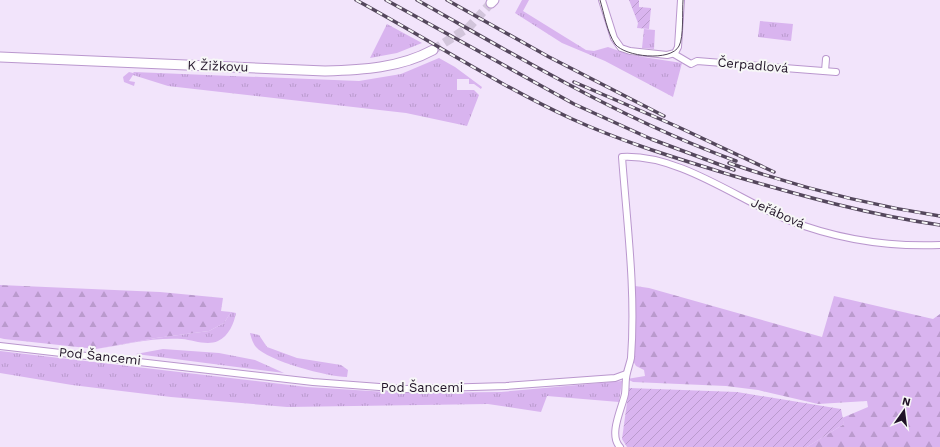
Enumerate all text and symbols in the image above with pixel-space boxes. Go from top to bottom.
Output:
street label: Čerpadlová [717,53,790,76]
street label: K Žižkovu [187,56,249,75]
street label: Jeřábová [749,195,808,232]
street label: Pod Šancemi [58,343,142,368]
street label: Pod Šancemi [381,379,463,395]
north arrow [884,391,924,431]
text: N [901,394,912,409]

